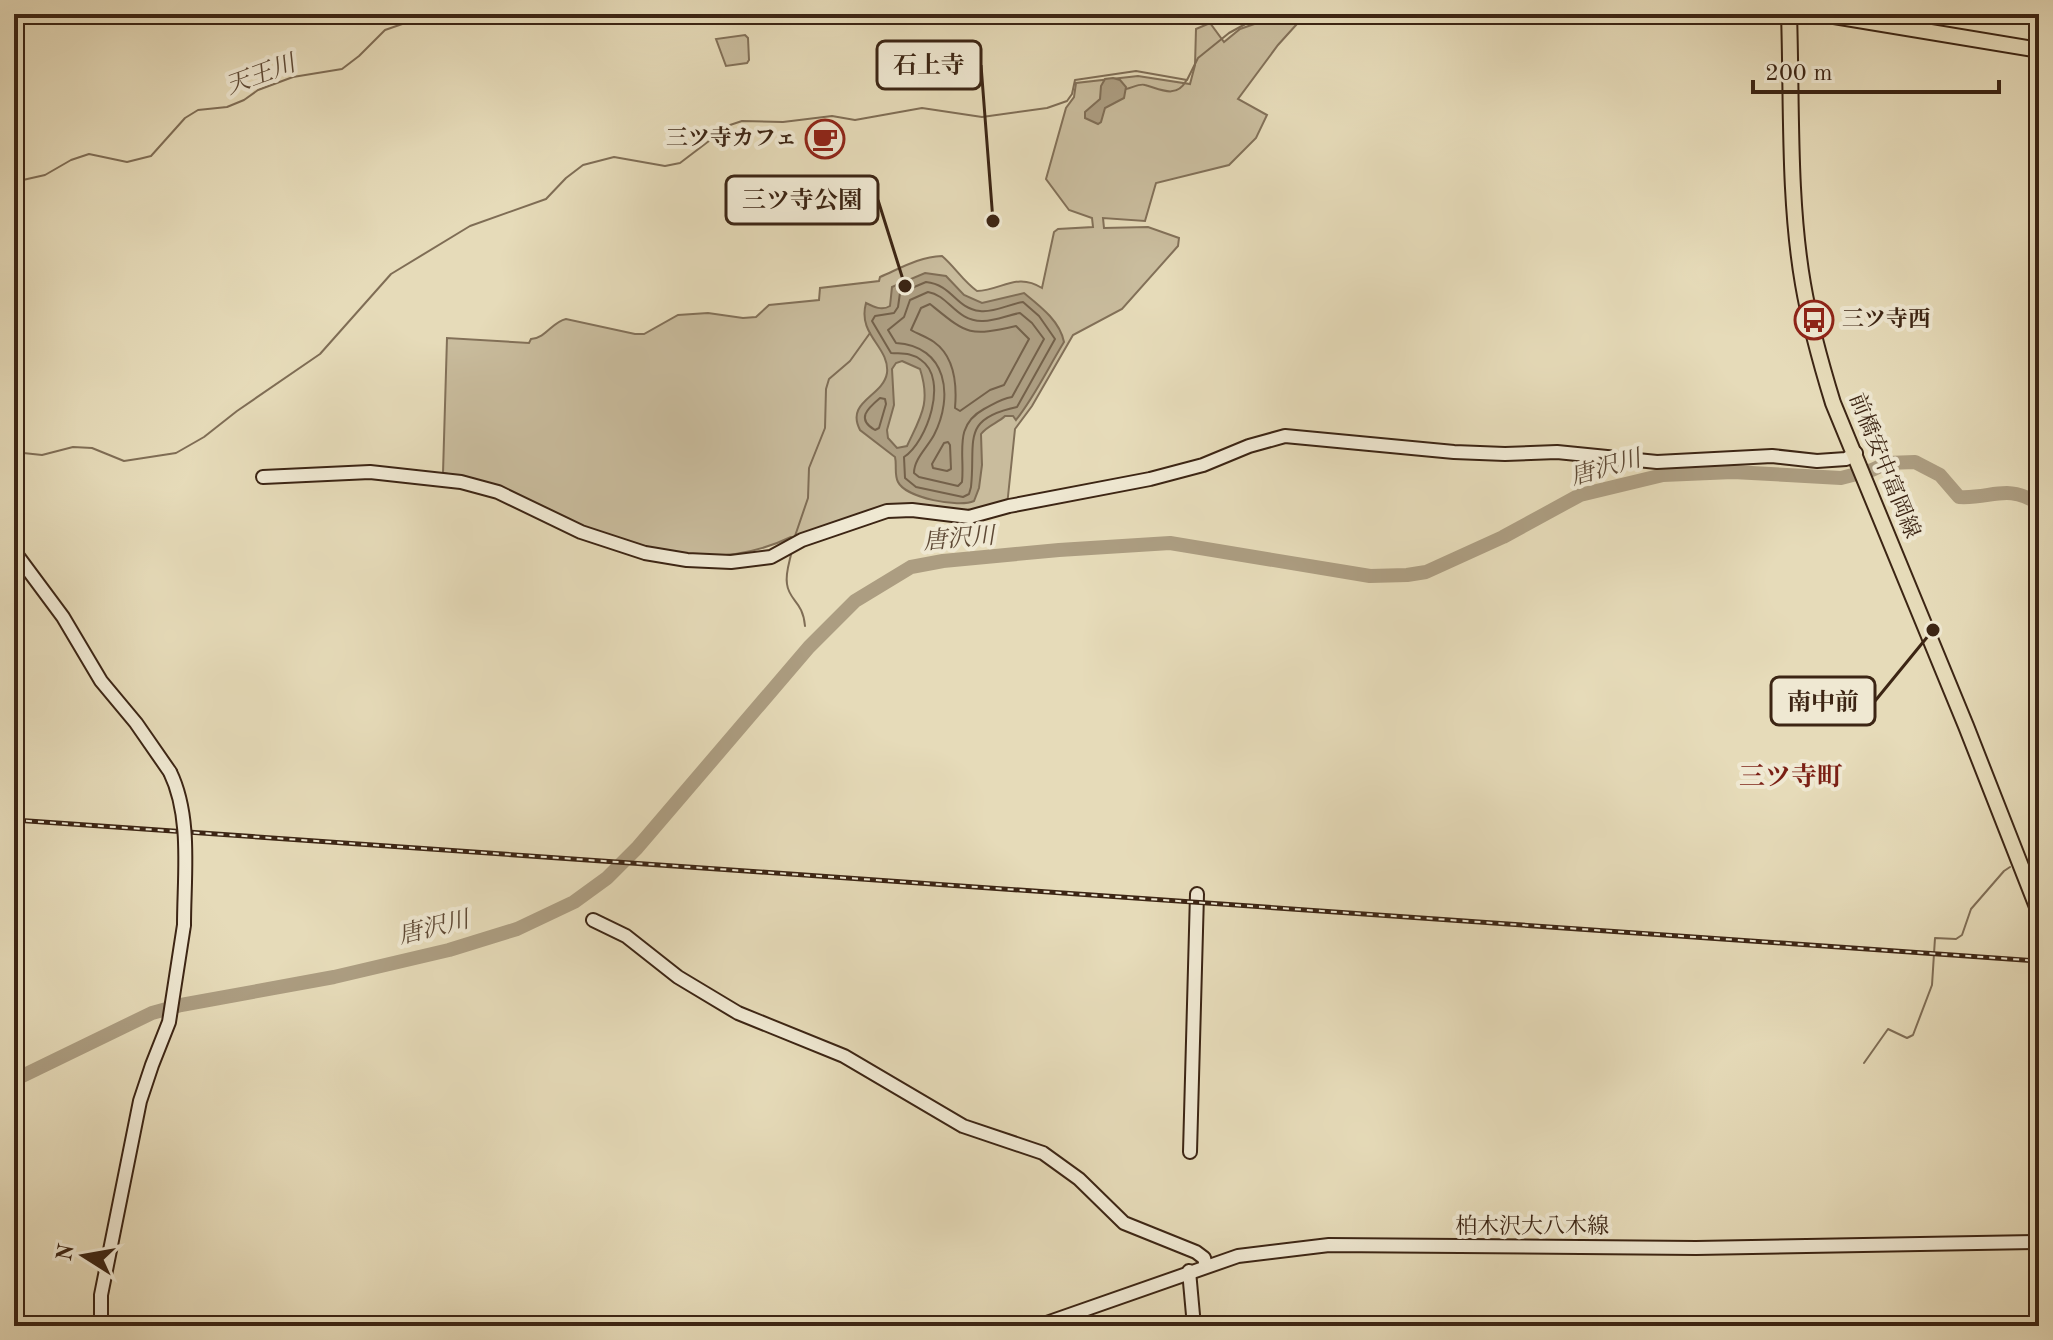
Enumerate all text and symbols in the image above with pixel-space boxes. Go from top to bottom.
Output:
callout: 石上寺 [877,41,981,89]
scale bar [1753,44,1999,94]
water label: 天王川 [222,50,302,100]
text: 石上寺 [893,52,965,79]
text: 200 m [1765,62,1833,86]
cafe icon: 三ツ寺カフェ [804,118,846,160]
place label: 三ツ寺カフェ [666,126,797,150]
callout: 三ツ寺公園 [726,176,878,224]
text: 三ツ寺公園 [742,187,862,214]
bus stop icon: 三ツ寺西 [1793,299,1835,341]
place label: 三ツ寺西 [1842,307,1930,331]
street label: 前橋安中富岡線 [1845,390,1925,542]
water label: 唐沢川 [1567,444,1647,490]
water label: 唐沢川 [922,522,999,555]
callout: 南中前 [1771,677,1875,725]
text: 南中前 [1787,689,1859,716]
district label: 三ツ寺町 [1739,763,1843,791]
water label: 唐沢川 [395,905,475,949]
street label: 柏木沢大八木線 [1455,1214,1609,1238]
north arrow [44,1216,124,1296]
text: N [54,1242,79,1263]

